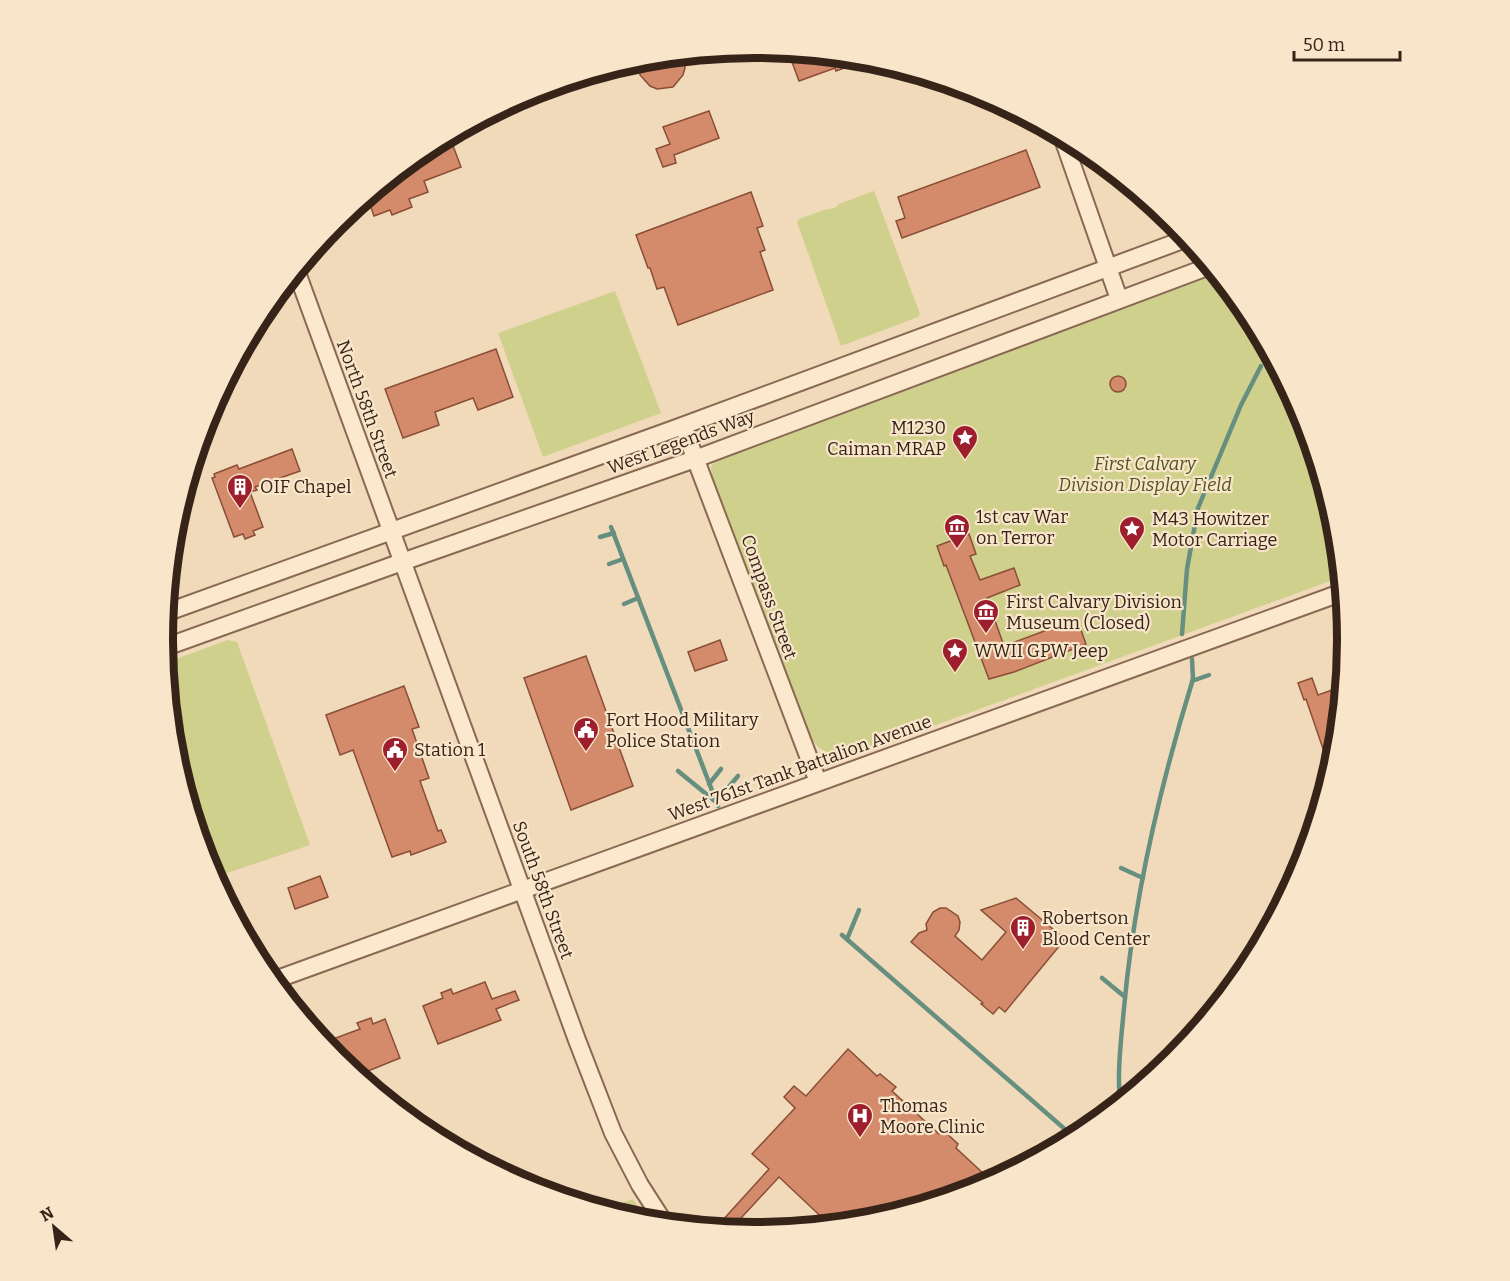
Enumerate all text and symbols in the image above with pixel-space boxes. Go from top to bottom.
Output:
scale bar [1294,24,1400,62]
text: 50 m [1303,34,1345,56]
street label: North 58th Street [332,337,402,482]
street label: West Legends Way [604,405,758,479]
place label: M1230 Caiman MRAP [827,417,946,460]
place icon: M1230 Caiman MRAP [950,423,980,461]
park label: First Calvary Division Display Field [1058,453,1232,496]
building icon: OIF Chapel [225,472,255,510]
place label: OIF Chapel [260,476,351,498]
place label: 1st cav War on Terror [976,506,1068,549]
place label: M43 Howitzer Motor Carriage [1152,508,1277,551]
museum icon: 1st cav War on Terror [942,512,972,550]
place icon: M43 Howitzer Motor Carriage [1117,514,1147,552]
street label: Compass Street [736,532,802,663]
place label: First Calvary Division Museum (Closed) [1006,591,1183,634]
museum icon: First Calvary Division Museum (Closed) [971,597,1001,635]
place icon: WWII GPW Jeep [940,636,970,674]
place label: WWII GPW Jeep [974,640,1108,662]
place label: Fort Hood Military Police Station [606,709,759,752]
street label: West 761st Tank Battalion Avenue [665,710,935,826]
public building icon: Fort Hood Military Police Station [571,715,601,753]
public building icon: Station 1 [380,735,410,773]
place label: Station 1 [414,739,486,761]
street label: South 58th Street [508,818,578,963]
place label: Robertson Blood Center [1042,907,1150,950]
building icon: Robertson Blood Center [1008,913,1038,951]
place label: Thomas Moore Clinic [880,1095,985,1138]
hospital icon: Thomas Moore Clinic [845,1101,875,1139]
north arrow [24,1197,84,1257]
text: N [37,1203,57,1226]

